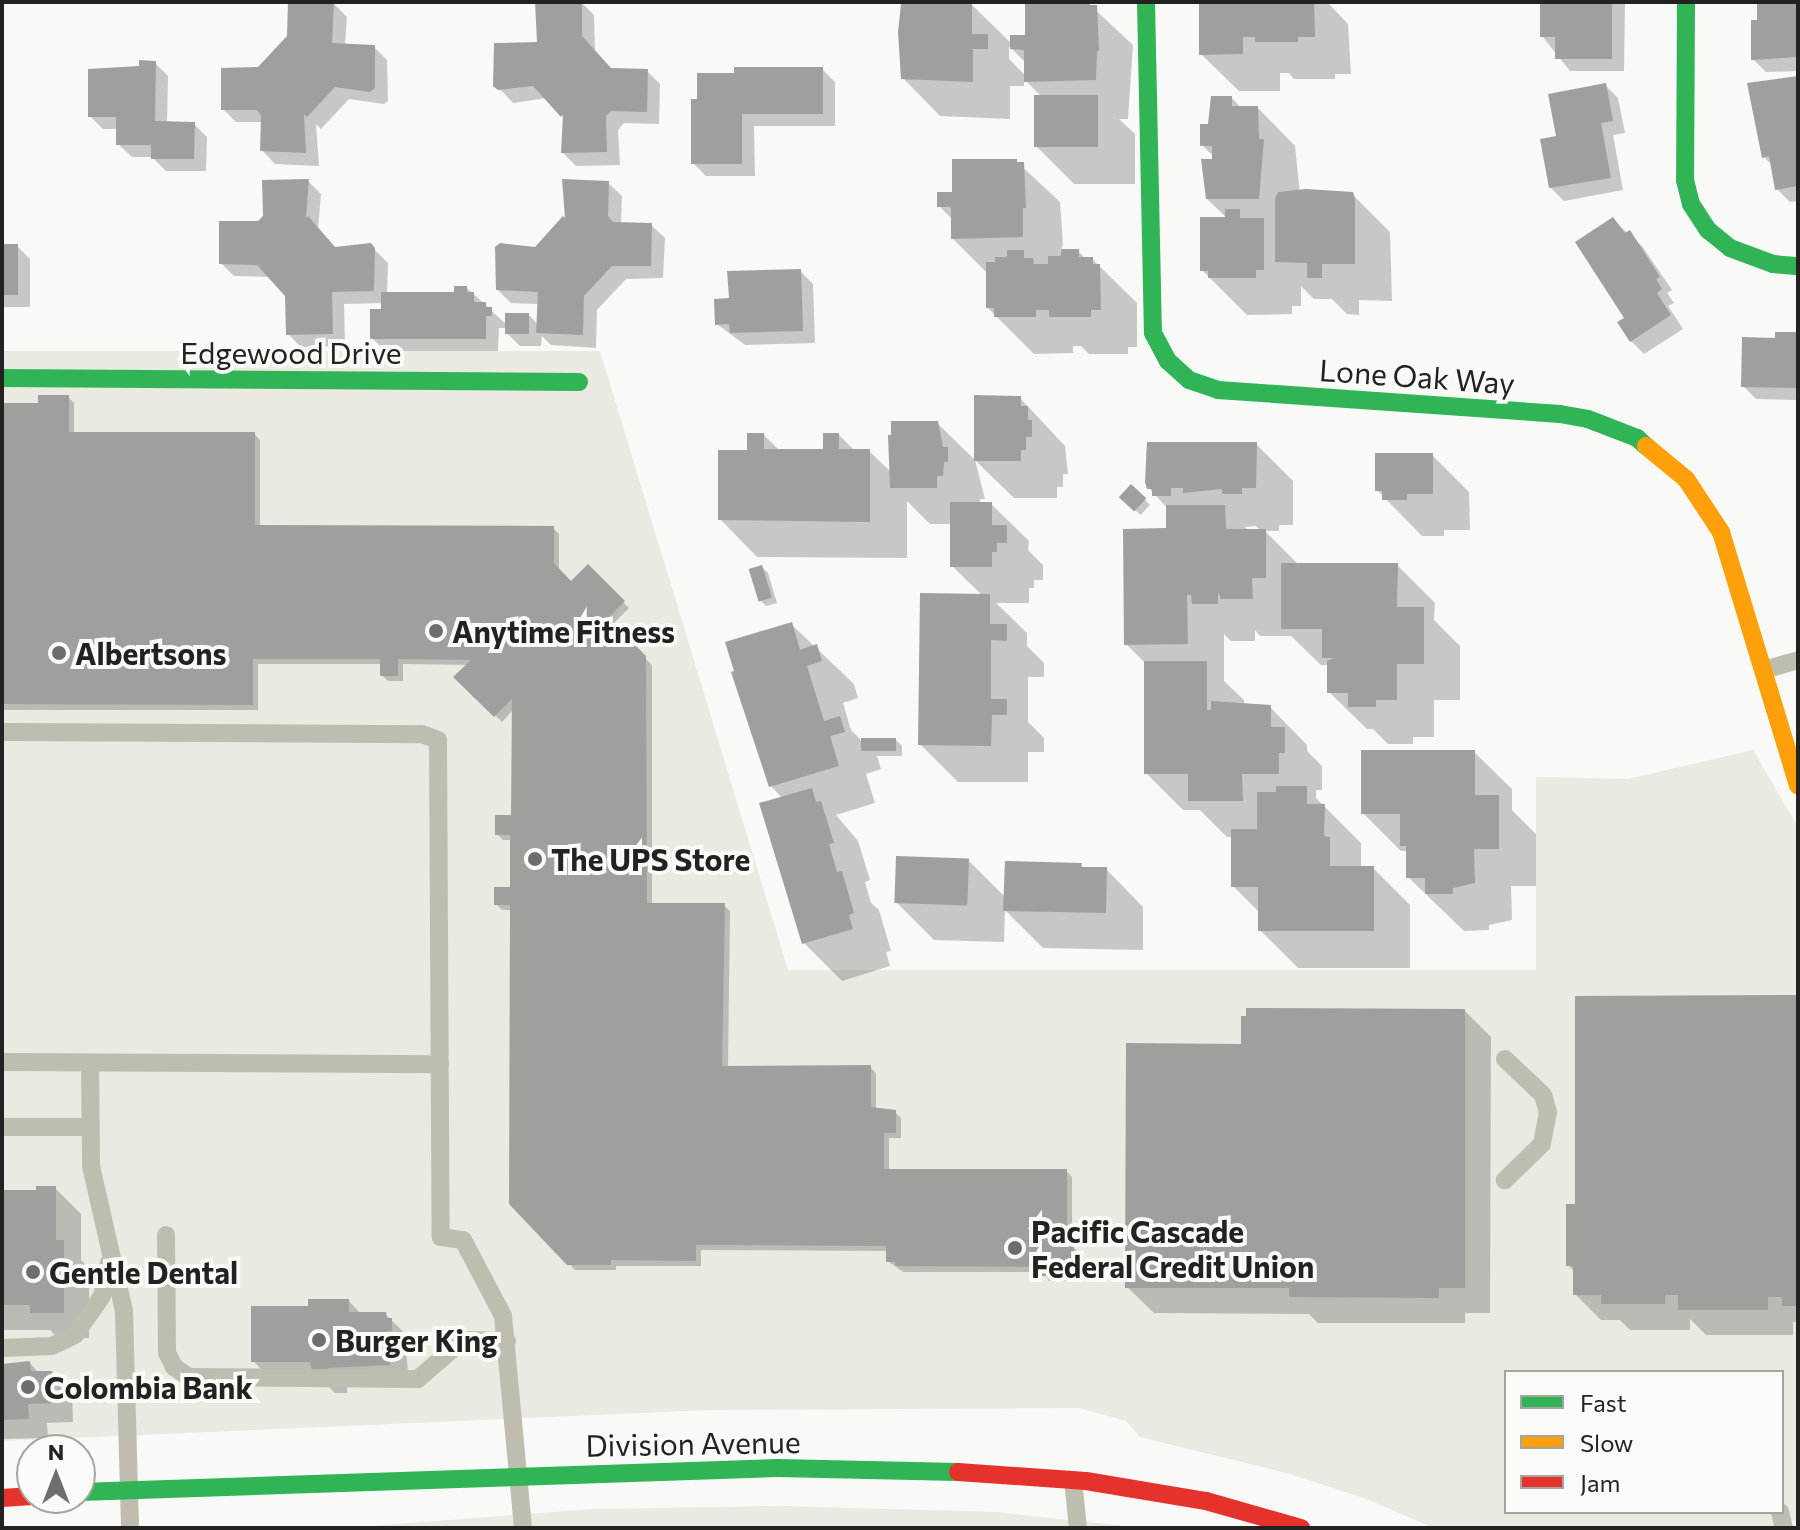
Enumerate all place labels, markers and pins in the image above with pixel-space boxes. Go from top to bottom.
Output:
place label: Anytime Fitness [452,613,675,649]
marker: Anytime Fitness [427,622,445,640]
place label: Albertsons [75,635,227,671]
marker: Albertsons [50,644,68,662]
place label: The UPS Store [551,841,750,877]
marker: The UPS Store [526,850,544,868]
place label: Pacific Cascade Federal Credit Union [1031,1213,1314,1284]
marker: Pacific Cascade Federal Credit Union [1006,1239,1024,1257]
place label: Gentle Dental [49,1254,238,1290]
marker: Gentle Dental [24,1263,42,1281]
place label: Burger King [335,1322,498,1358]
marker: Burger King [310,1331,328,1349]
place label: Colombia Bank [44,1369,253,1405]
marker: Colombia Bank [19,1378,37,1396]

